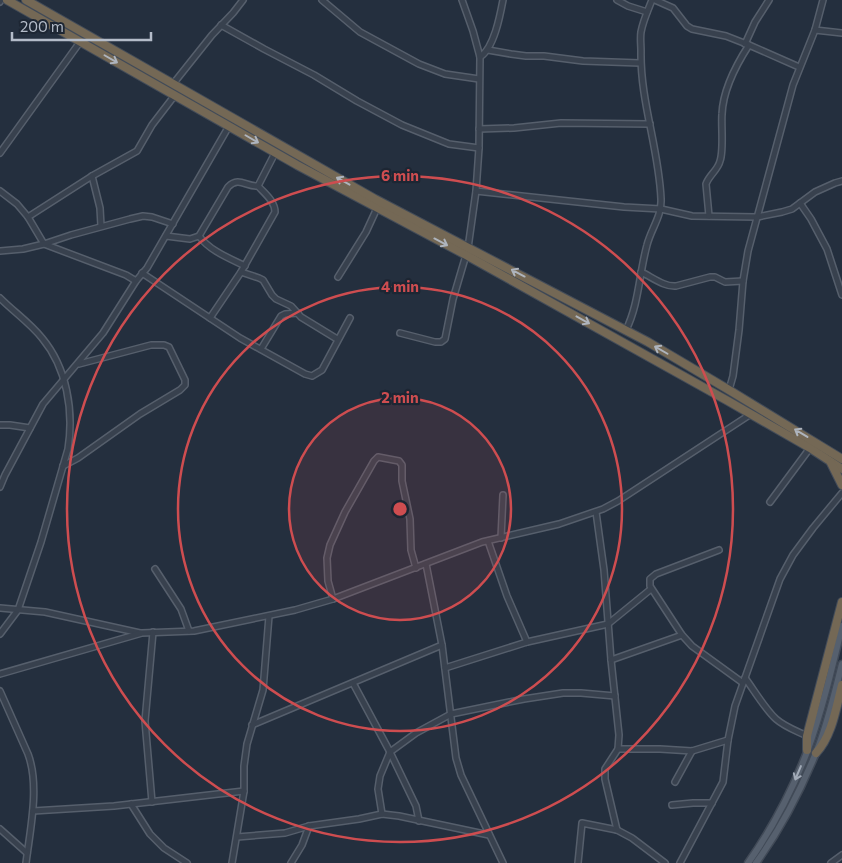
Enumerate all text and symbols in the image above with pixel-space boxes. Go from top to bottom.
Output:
scale bar [12,10,151,42]
text: 200 m [20,17,64,35]
one-way arrow [103,54,117,64]
one-way arrow [244,135,258,145]
text: 6 min [381,166,419,184]
one-way arrow [336,176,351,186]
one-way arrow [433,238,448,247]
one-way arrow [511,268,526,278]
text: 4 min [381,277,419,295]
one-way arrow [576,315,591,325]
one-way arrow [654,345,669,355]
text: 2 min [381,388,419,406]
one-way arrow [794,428,808,438]
centre of rings [391,500,409,518]
one-way arrow [793,765,802,780]

